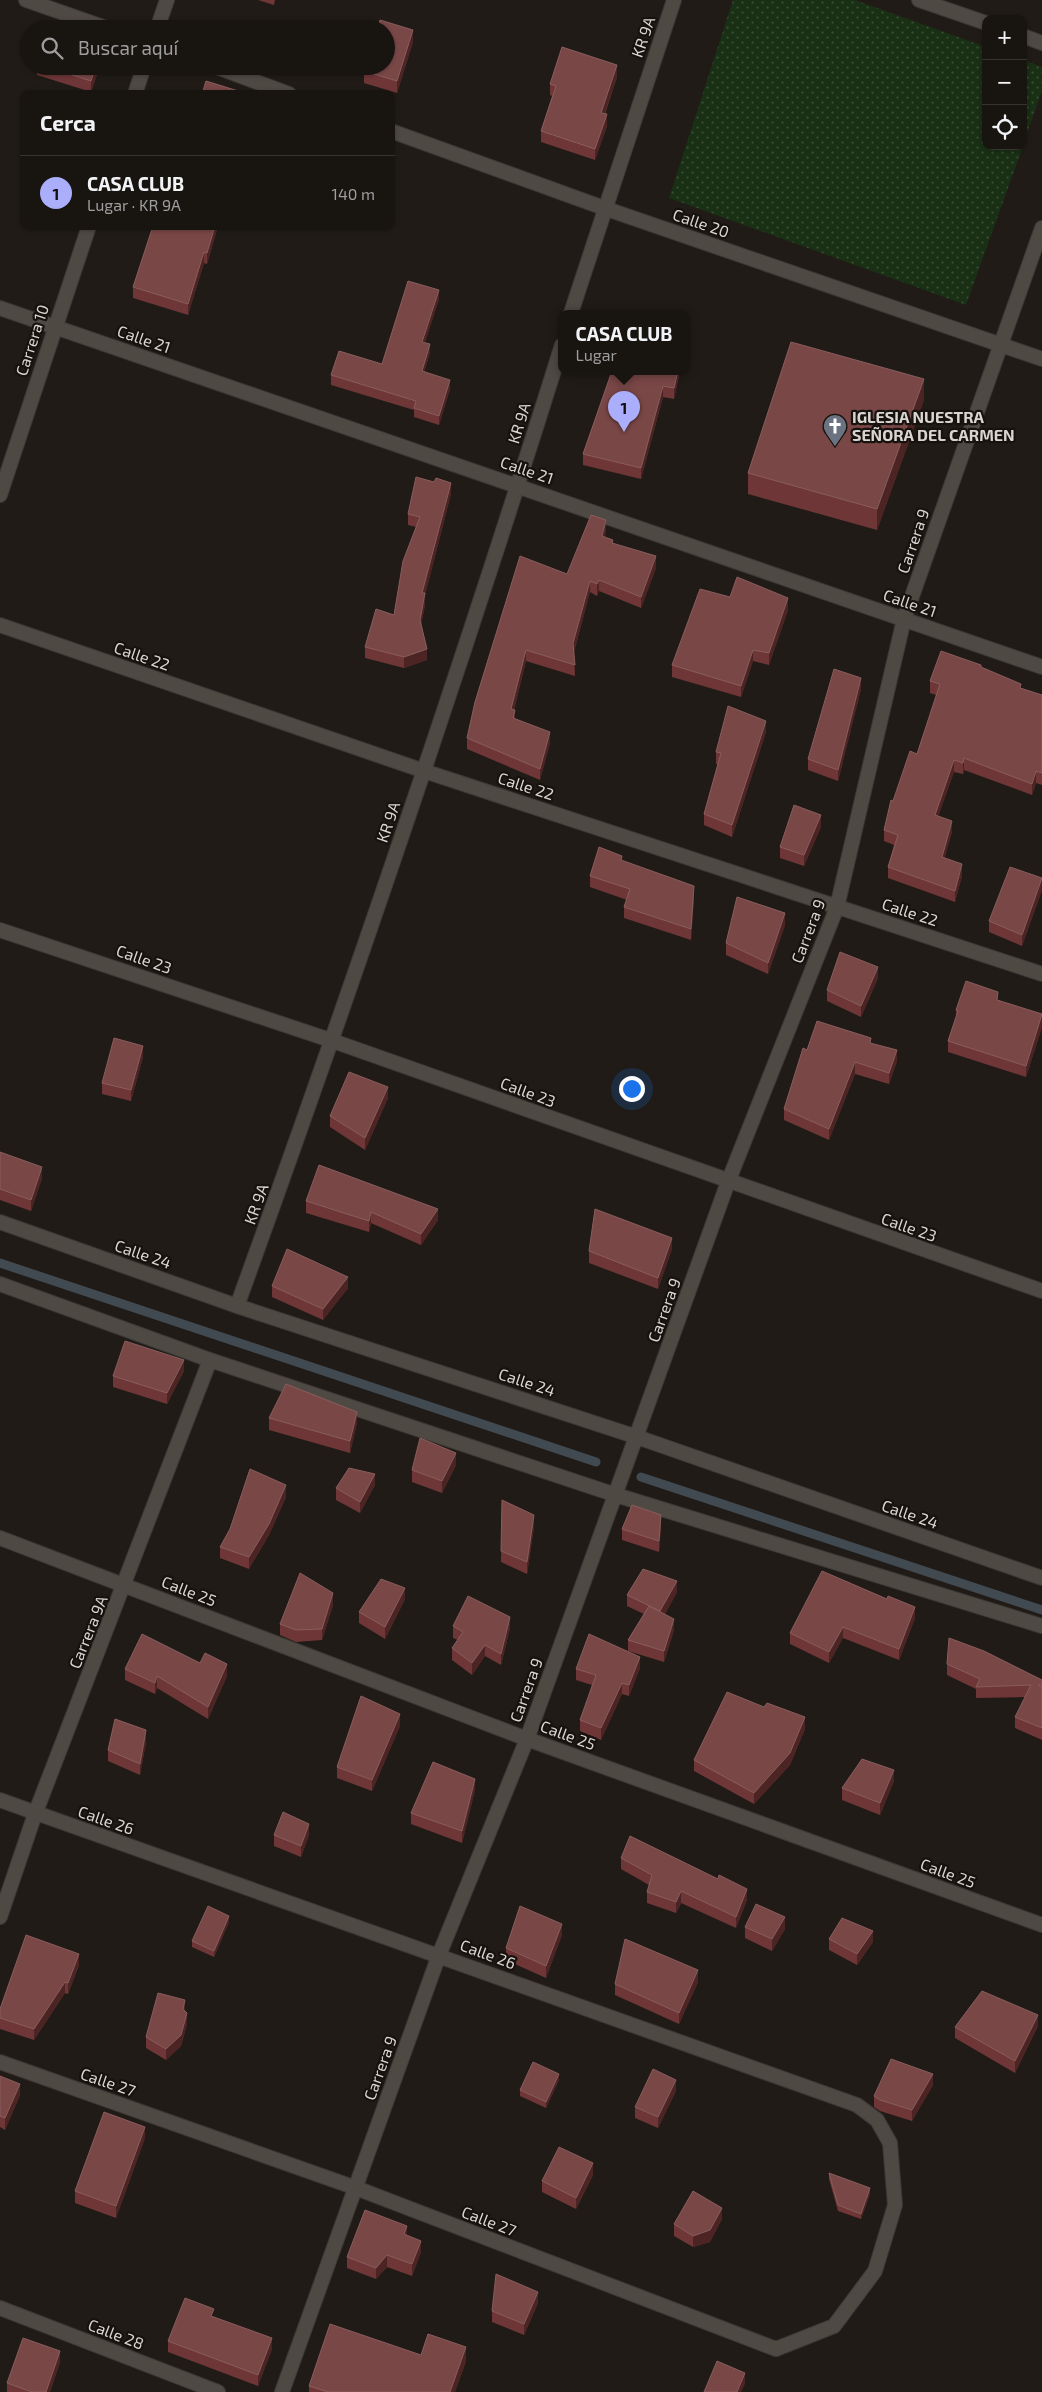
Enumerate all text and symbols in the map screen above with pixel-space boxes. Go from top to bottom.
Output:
street label: KR 9A [627,14,658,60]
map controls [982,15,1027,150]
button: + [982,15,1027,60]
search box [20,20,395,75]
icon: search [38,34,66,62]
text: Buscar aquí [78,36,178,59]
button: − [982,60,1027,105]
button: locate [982,105,1027,150]
text: Cerca [40,110,96,135]
text: CASA CLUB [87,172,184,195]
text: 1 [53,184,59,203]
text: 140 m [332,184,375,203]
text: Lugar · KR 9A [87,195,181,214]
street label: Calle 20 [671,204,732,241]
street label: Carrera 10 [11,302,52,378]
popup [558,310,690,375]
street label: Calle 21 [115,321,173,356]
text: CASA CLUB [575,322,673,345]
text: Lugar [575,345,617,364]
pin: 1 [608,391,640,432]
street label: KR 9A [503,400,534,446]
place label: IGLESIA NUESTRA SEÑORA DEL CARMEN [852,407,1015,444]
church icon: IGLESIA NUESTRA SEÑORA DEL CARMEN [822,413,848,447]
street label: Calle 21 [498,452,556,487]
street label: Carrera 9 [893,506,932,576]
street label: Calle 21 [881,585,939,620]
street label: Calle 22 [112,637,172,674]
street label: Calle 22 [496,768,556,803]
street label: KR 9A [372,799,403,845]
street label: Calle 22 [880,894,940,929]
street label: Carrera 9 [787,896,828,966]
street label: Calle 23 [114,940,174,977]
street label: Calle 23 [498,1073,558,1110]
your location [619,1076,645,1102]
street label: KR 9A [239,1181,272,1227]
street label: Calle 23 [879,1208,939,1245]
street label: Calle 24 [112,1235,174,1272]
street label: Carrera 9 [643,1275,684,1345]
street label: Calle 24 [496,1363,558,1400]
street label: Calle 24 [879,1495,941,1532]
street label: Calle 25 [159,1571,219,1610]
street label: Carrera 9A [64,1593,111,1671]
street label: Carrera 9 [505,1655,546,1725]
street label: Calle 25 [538,1716,598,1753]
street label: Calle 26 [76,1801,137,1838]
street label: Calle 25 [918,1854,978,1891]
street label: Calle 26 [458,1935,519,1972]
street label: Carrera 9 [359,2033,400,2103]
street label: Calle 27 [78,2063,138,2100]
street label: Calle 27 [459,2201,519,2240]
street label: Calle 28 [86,2314,147,2353]

